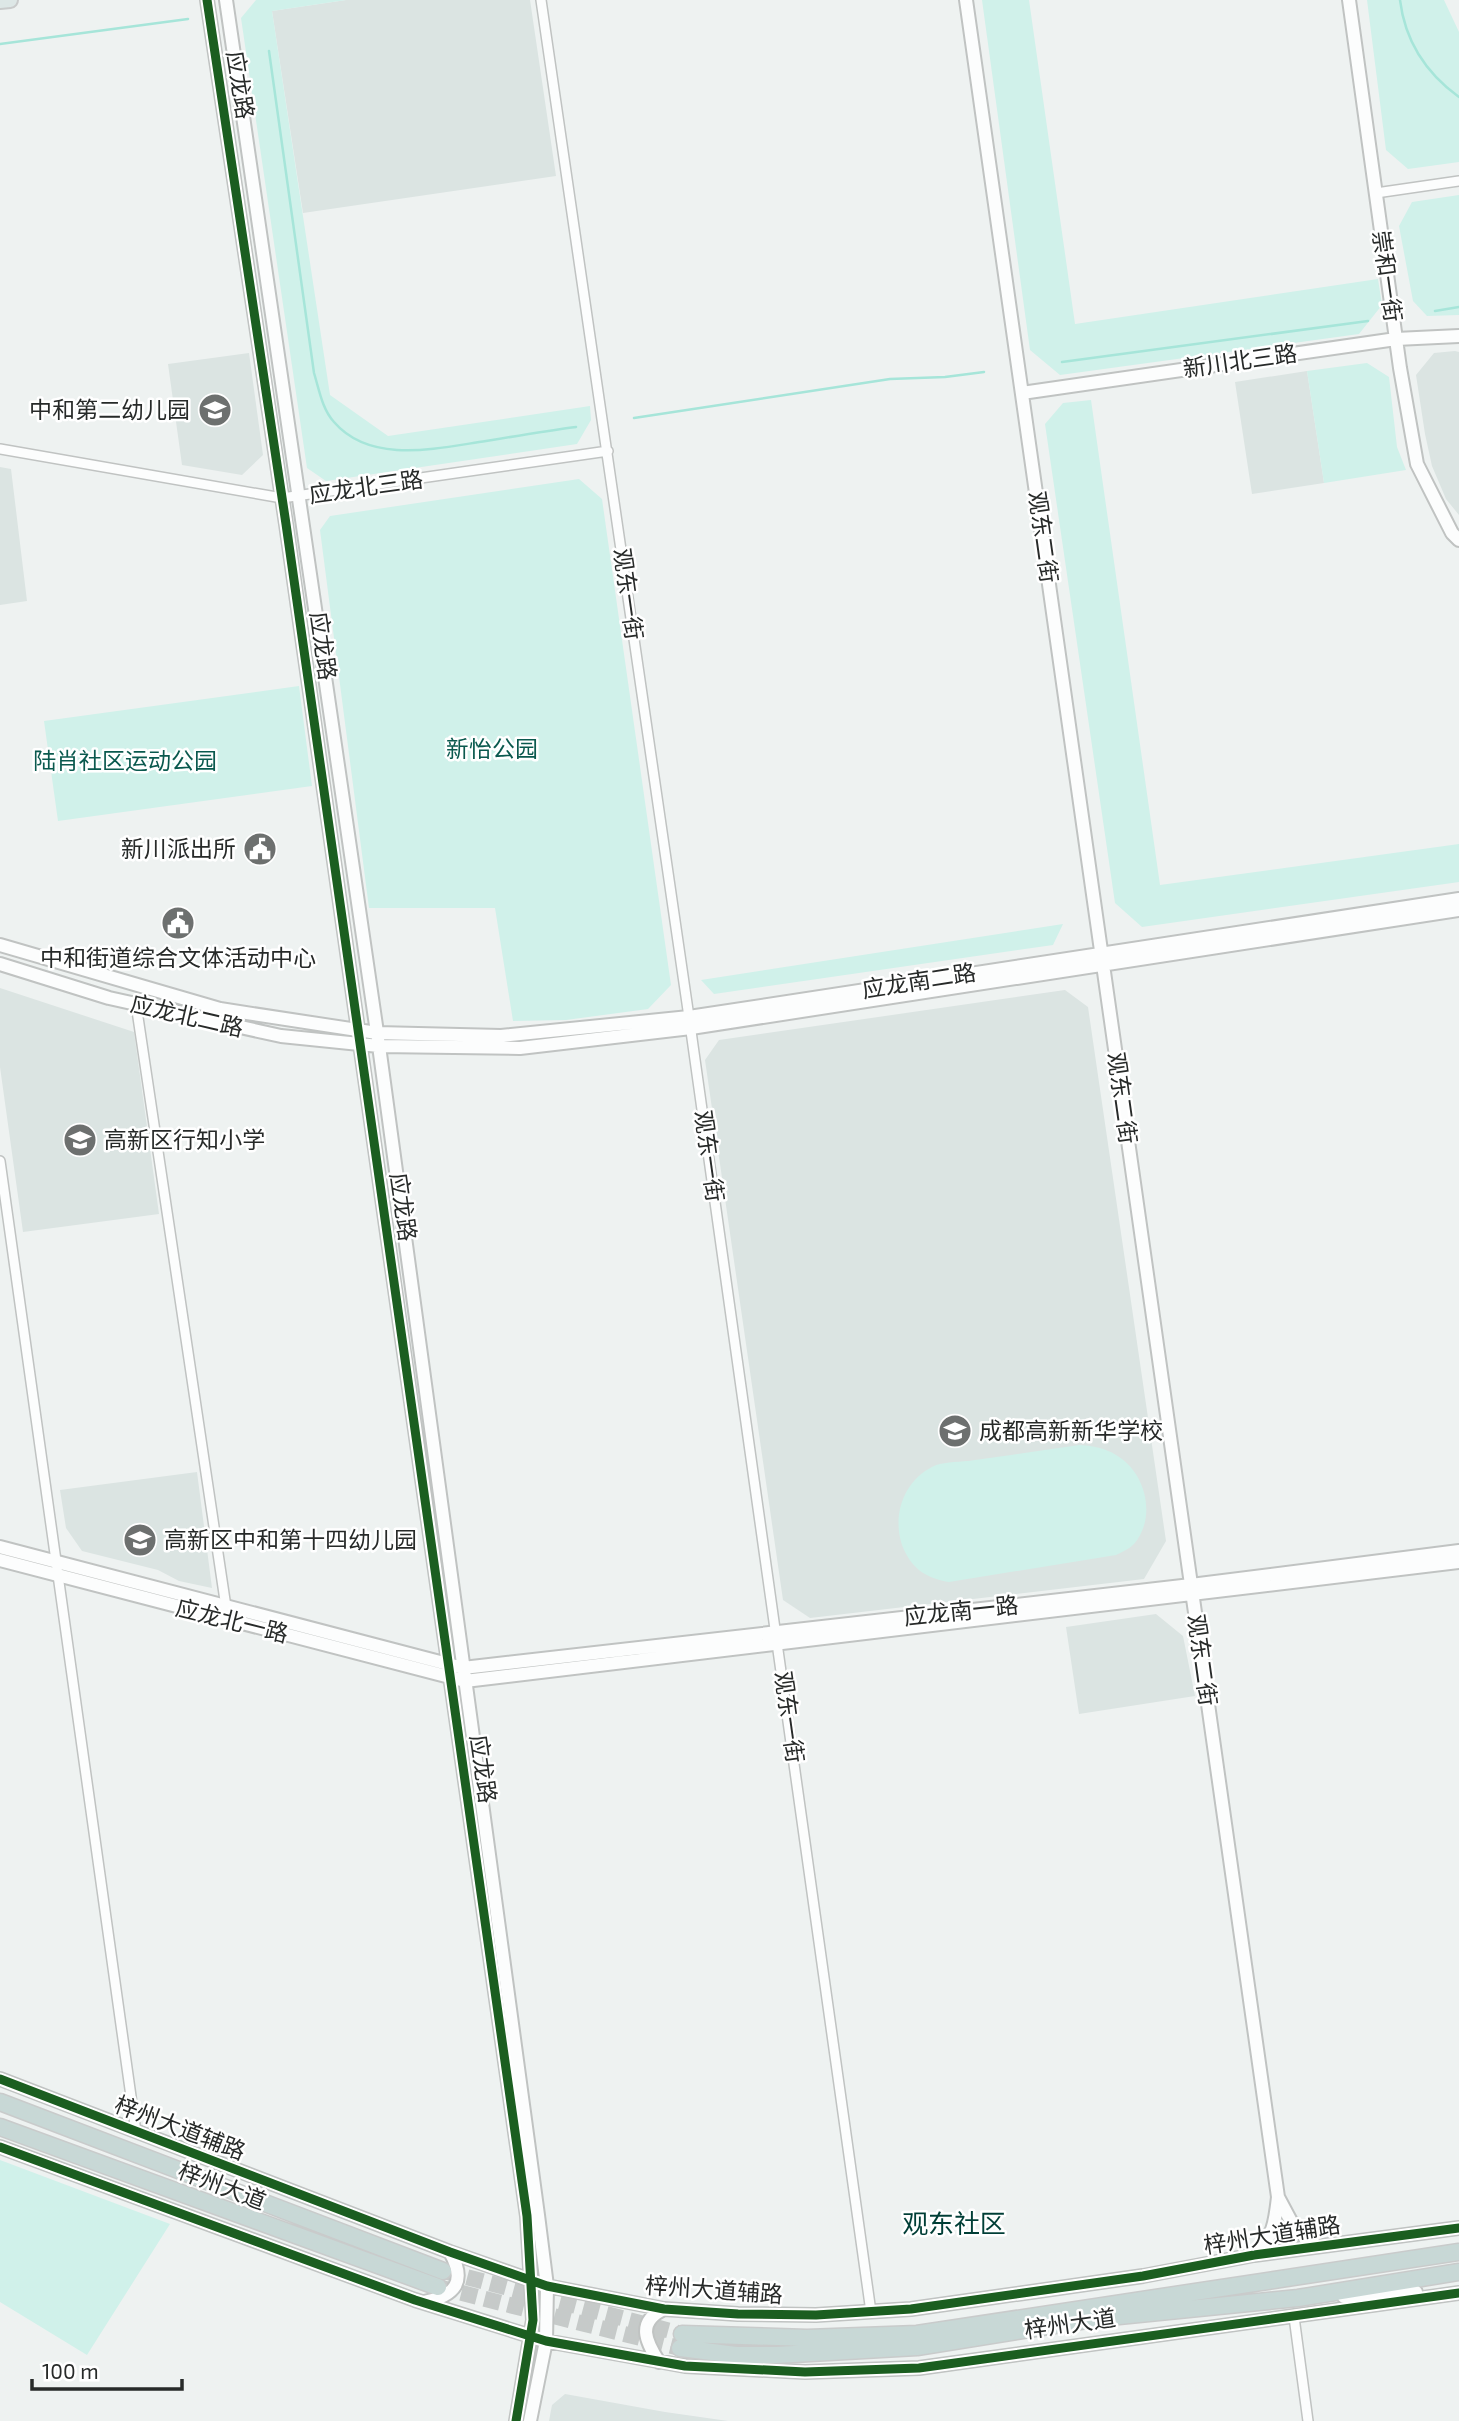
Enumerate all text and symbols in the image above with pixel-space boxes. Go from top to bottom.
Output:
street label: 应龙路 [222,49,260,121]
street label: 崇和一街 [1368,228,1408,323]
street label: 新川北三路 [1181,338,1299,382]
school or university icon: 中和第二幼儿园 [196,391,234,429]
place label: 中和第二幼儿园 [29,395,190,423]
street label: 应龙北三路 [307,464,425,508]
street label: 观东二街 [1024,489,1064,584]
street label: 观东一街 [609,546,649,641]
street label: 应龙路 [305,610,343,682]
park label: 新怡公园 [446,734,538,762]
park label: 陆肖社区运动公园 [33,746,217,774]
public building icon: 新川派出所 [241,830,279,868]
place label: 新川派出所 [121,834,236,862]
public building icon: 中和街道综合文体活动中心 [159,904,197,942]
place label: 中和街道综合文体活动中心 [40,943,316,971]
street label: 应龙南二路 [860,957,978,1003]
street label: 应龙北二路 [128,988,246,1042]
street label: 观东二街 [1103,1050,1143,1145]
street label: 观东一街 [690,1108,730,1203]
school or university icon: 高新区行知小学 [61,1121,99,1159]
place label: 高新区行知小学 [104,1125,265,1153]
street label: 应龙路 [385,1171,423,1243]
school or university icon: 成都高新新华学校 [936,1412,974,1450]
place label: 成都高新新华学校 [979,1416,1163,1444]
school or university icon: 高新区中和第十四幼儿园 [121,1521,159,1559]
place label: 高新区中和第十四幼儿园 [164,1525,417,1553]
street label: 应龙南一路 [902,1590,1020,1630]
street label: 应龙北一路 [173,1593,291,1648]
street label: 观东二街 [1183,1612,1223,1707]
street label: 观东一街 [770,1669,810,1764]
street label: 应龙路 [465,1733,503,1805]
street label: 梓州大道辅路 [111,2089,250,2165]
street label: 梓州大道 [174,2156,270,2215]
district label: 观东社区 [902,2207,1006,2238]
street label: 梓州大道辅路 [1202,2209,1342,2259]
street label: 梓州大道辅路 [644,2270,784,2308]
street label: 梓州大道 [1022,2303,1117,2343]
scale bar [32,2348,182,2392]
text: 100 m [42,2358,99,2383]

